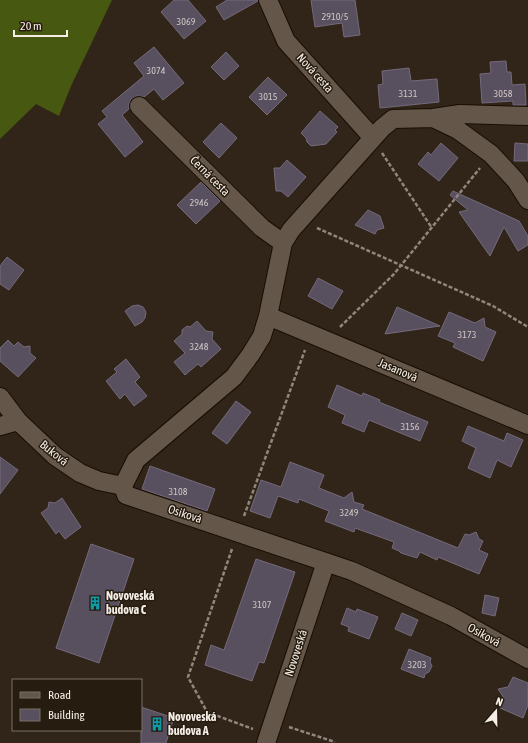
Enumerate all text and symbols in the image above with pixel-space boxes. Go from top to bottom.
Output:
house number: 2910/5 [322,11,349,22]
scale bar [14,12,67,38]
house number: 3069 [177,16,196,27]
text: 20 m [20,19,42,33]
street label: Nová cesta [294,51,336,95]
house number: 3074 [147,65,166,76]
house number: 3131 [399,88,418,99]
house number: 3058 [494,88,513,99]
house number: 3015 [259,91,278,102]
street label: Černá cesta [187,153,233,199]
house number: 2946 [190,197,209,208]
house number: 3173 [458,329,477,340]
house number: 3248 [190,341,209,352]
street label: Jasanová [376,356,420,384]
house number: 3156 [401,421,420,432]
street label: Buková [37,437,71,469]
house number: 3108 [169,486,188,497]
street label: Osiková [166,502,204,526]
house number: 3249 [340,507,359,518]
place label: Novoveská budova C [106,589,155,617]
building icon: Novoveská budova C [87,595,103,611]
house number: 3107 [253,599,272,610]
street label: Osiková [465,620,503,650]
street label: Novoveská [282,628,310,678]
house number: 3203 [408,659,427,670]
legend [12,679,142,731]
text: Road [48,688,71,702]
north arrow [476,691,516,731]
text: N [494,695,505,708]
text: Building [48,708,86,722]
place label: Novoveská budova A [168,710,217,738]
building icon: Novoveská budova A [149,716,165,732]

